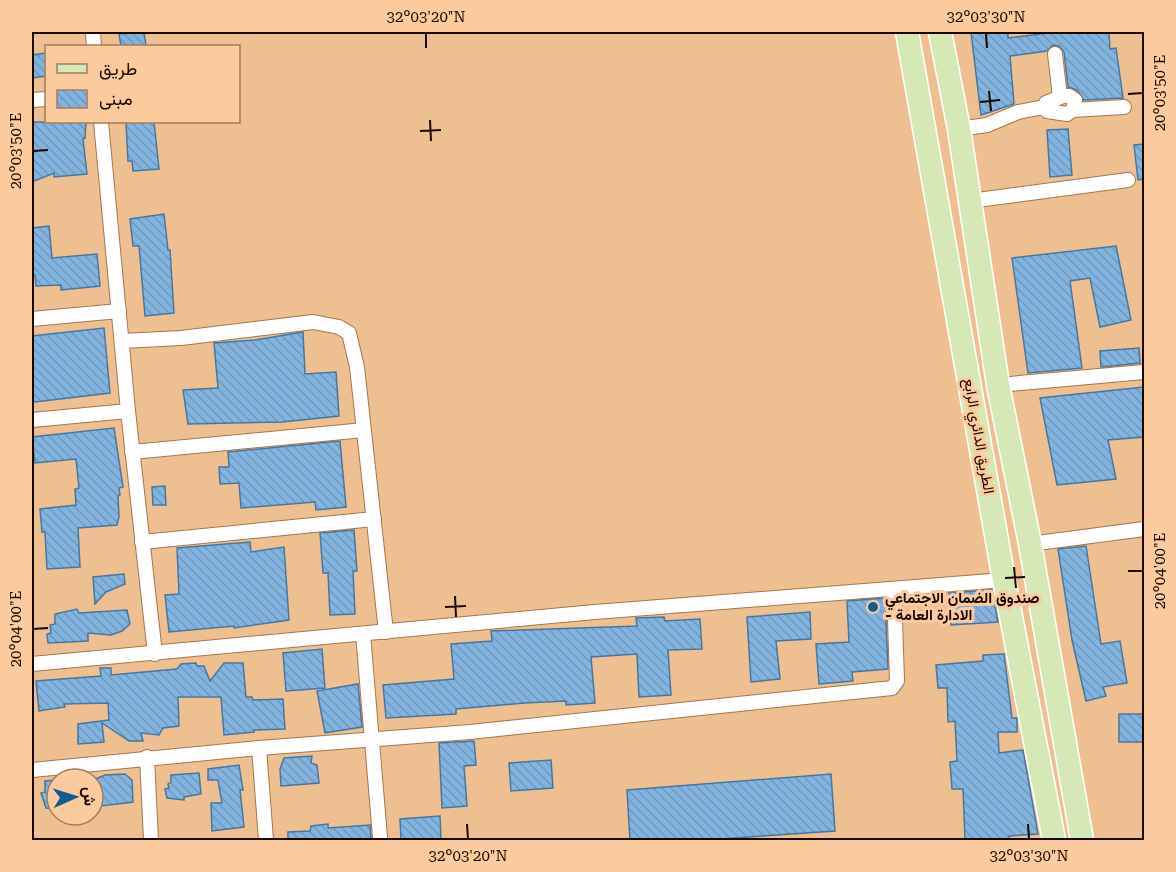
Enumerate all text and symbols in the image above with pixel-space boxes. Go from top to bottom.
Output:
text: 32°03'20"N [386,8,466,26]
text: 32°03'30"N [946,8,1026,26]
legend [45,45,240,123]
text: 20°03'50"E [1151,55,1169,131]
text: طريق [99,58,137,80]
text: مبنى [99,88,133,110]
text: 20°03'50"E [7,113,25,189]
street label: الطريق الدائري الرابع [956,377,998,496]
text: 20°04'00"E [1151,533,1169,609]
place label: صندوق الضمان الاجتماعي - الادارة العامة [885,589,1040,624]
text: 20°04'00"E [7,591,25,667]
marker: صندوق الضمان الاجتماعي - الادارة العامة [866,600,880,614]
north arrow [45,767,105,827]
text: ش [79,786,99,806]
text: 32°03'20"N [428,847,508,865]
text: 32°03'30"N [989,847,1069,865]

